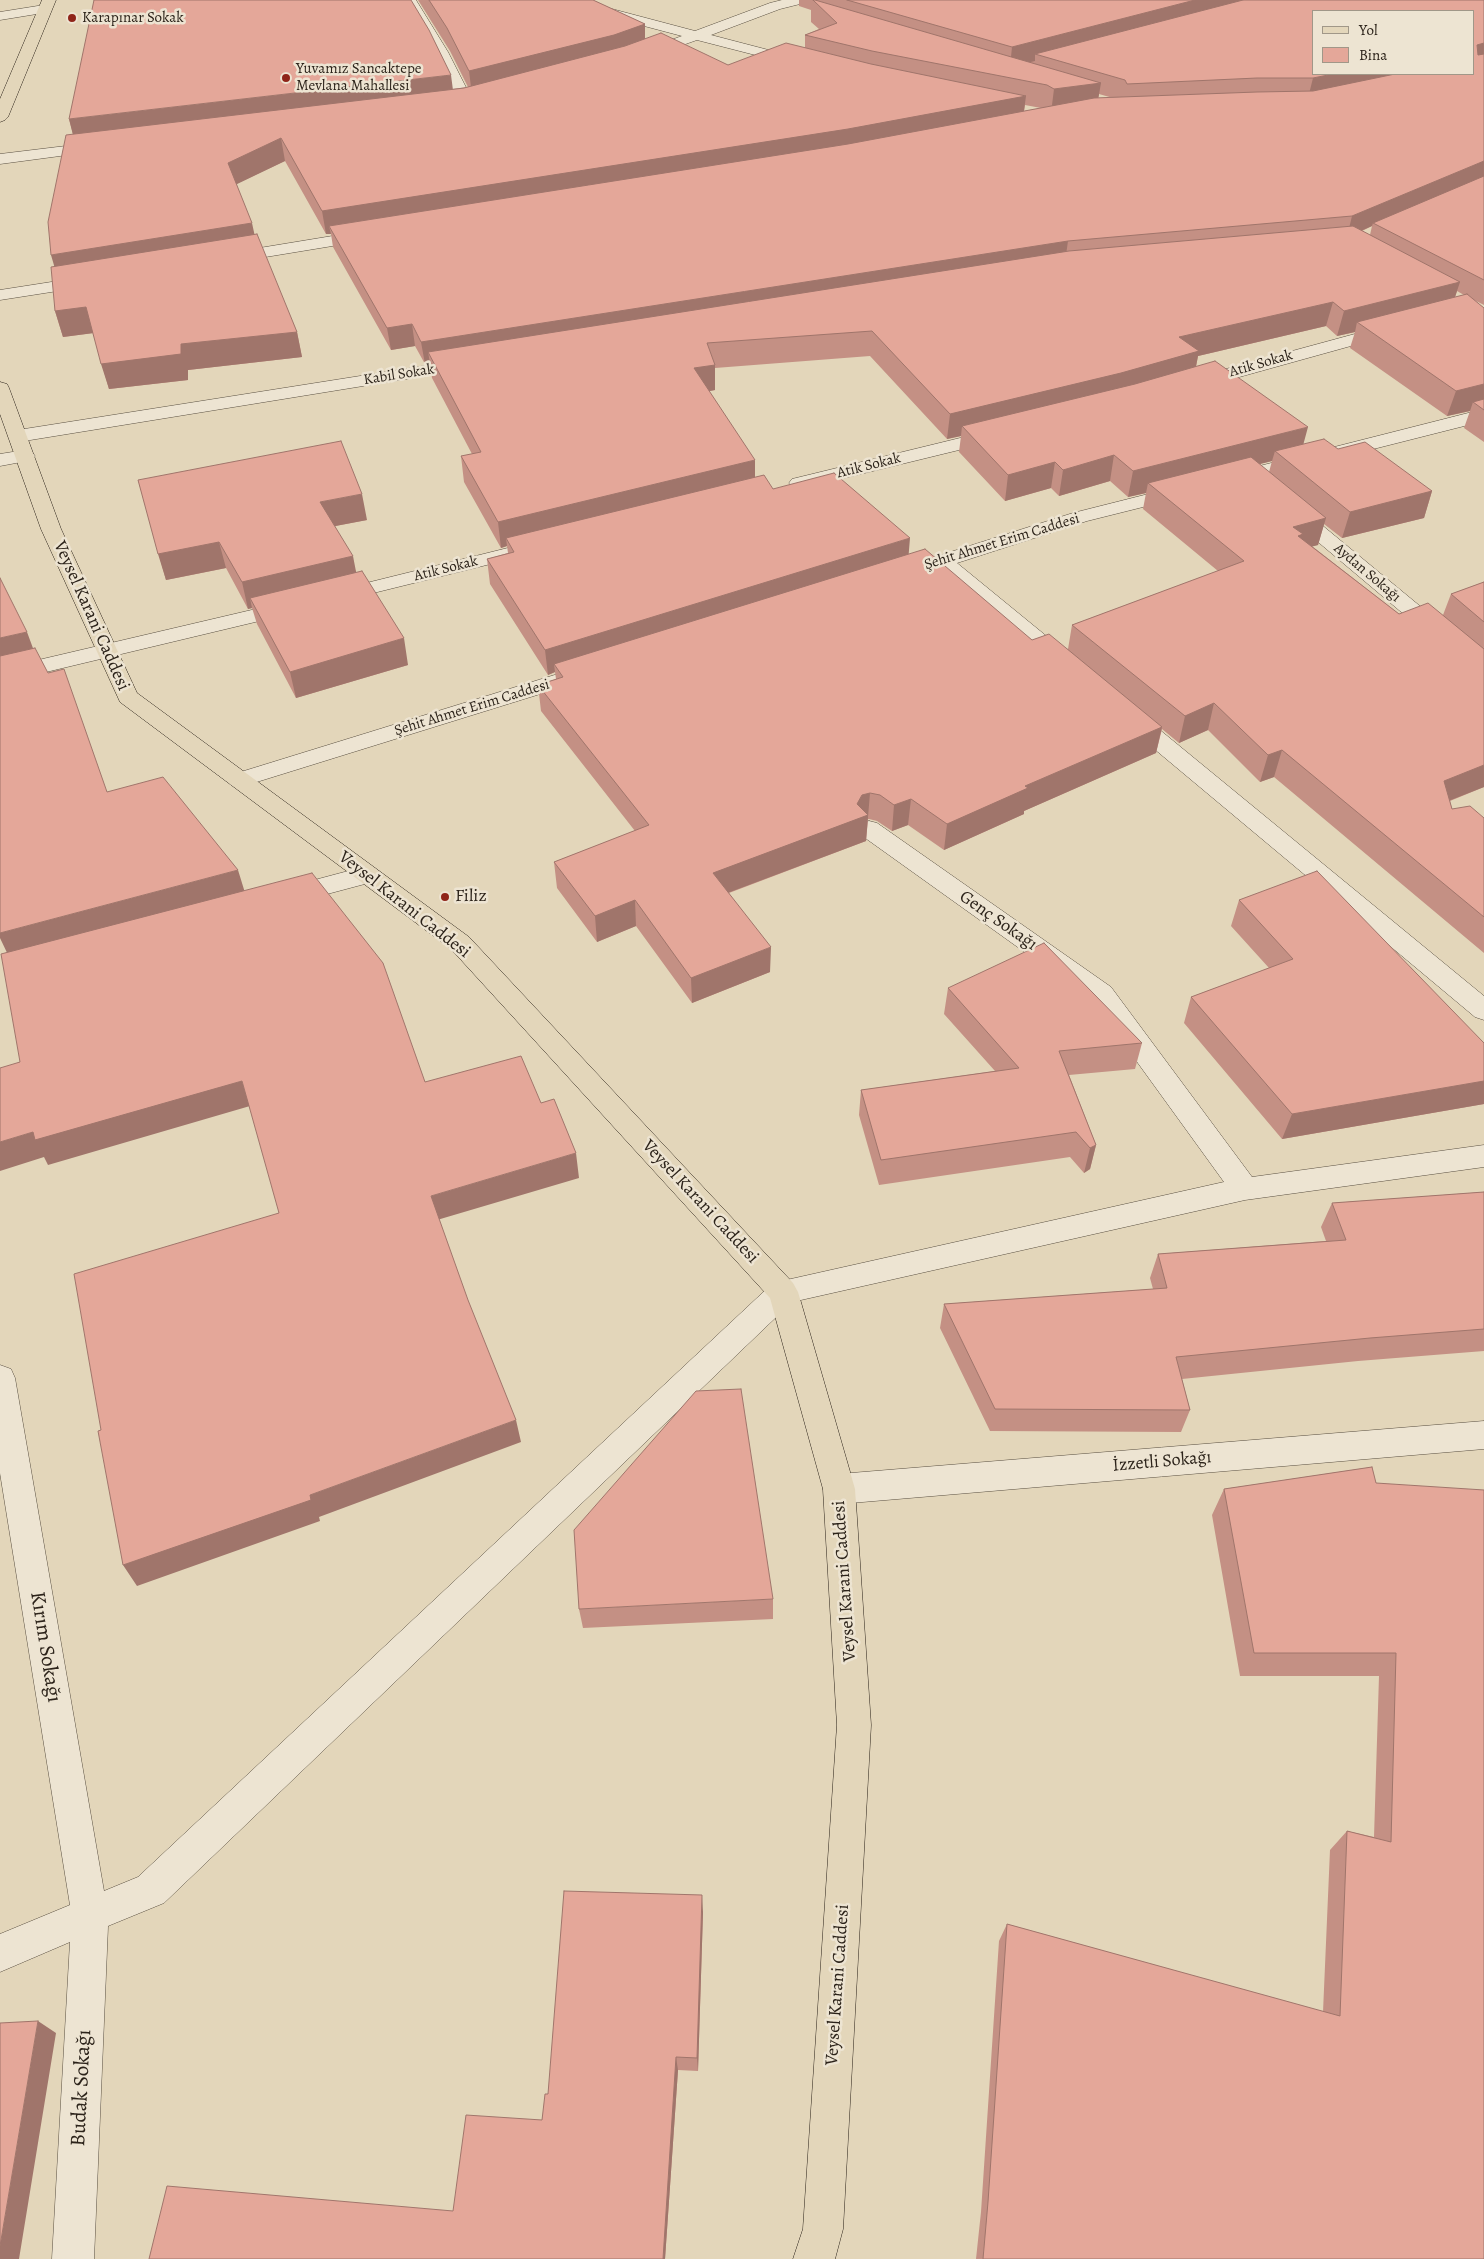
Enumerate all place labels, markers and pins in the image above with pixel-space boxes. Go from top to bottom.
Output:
place label: Karapınar Sokak [82,9,184,27]
marker: Karapınar Sokak [66,12,78,24]
place label: Yuvamız Sancaktepe Mevlana Mahallesi [296,60,422,95]
marker: Yuvamız Sancaktepe Mevlana Mahallesi [280,72,292,84]
place label: Filiz [455,886,487,908]
marker: Filiz [439,891,451,903]

